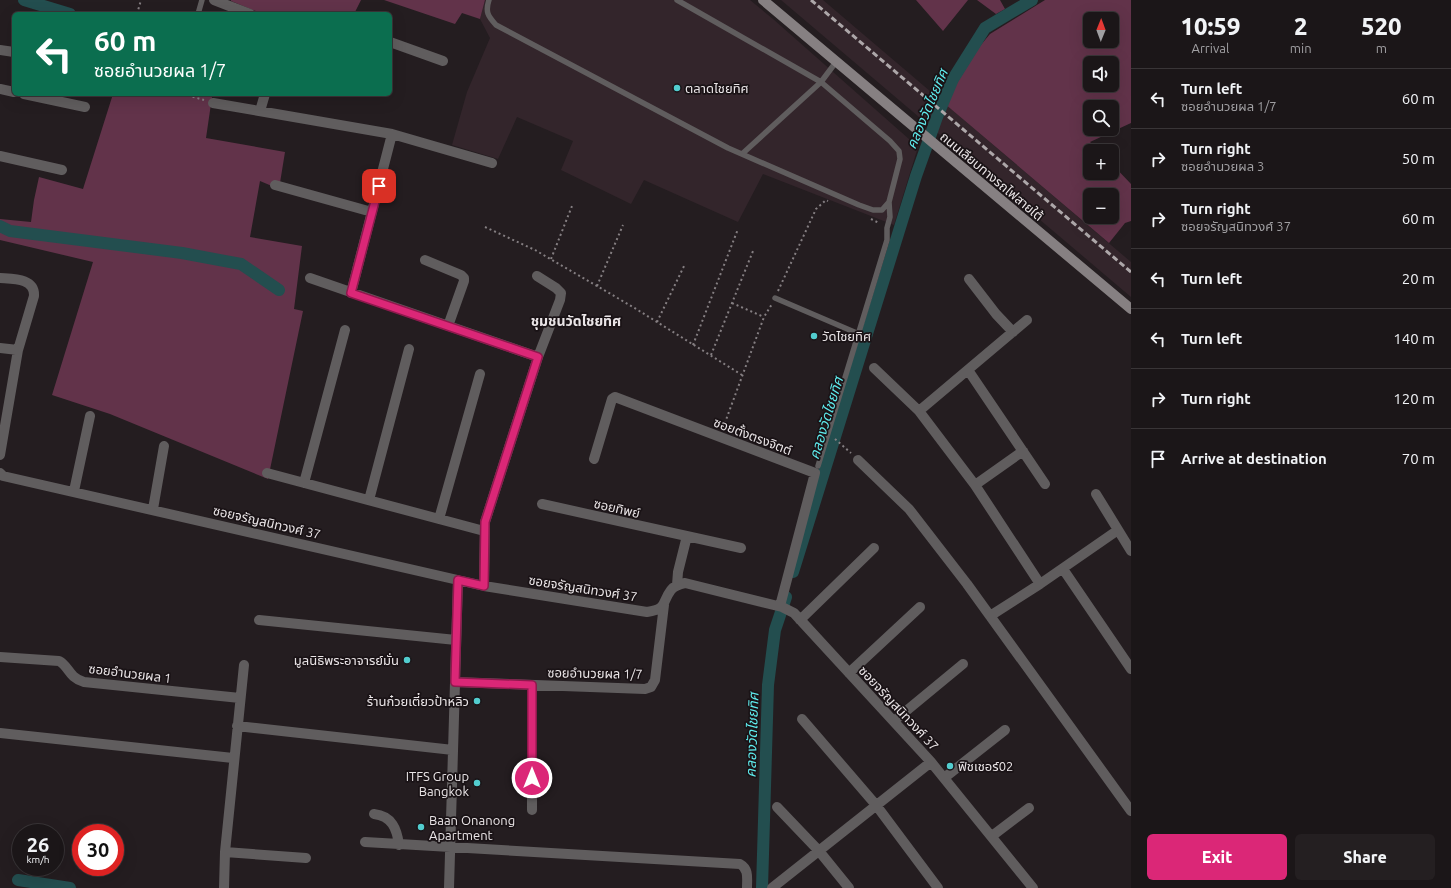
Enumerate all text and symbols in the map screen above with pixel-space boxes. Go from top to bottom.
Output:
north arrow [1083,12,1119,48]
map controls [1083,12,1119,224]
text: 10:59 [1180,13,1240,40]
text: 2 [1294,13,1307,40]
text: 520 [1361,13,1402,40]
text: 60 m [94,25,156,56]
icon: left [28,28,80,80]
text: Arrival [1191,41,1229,55]
text: min [1290,41,1312,55]
text: m [1376,41,1387,55]
button: sound [1083,56,1119,92]
text: ซอยอำนวยผล 1/7 [94,60,226,80]
water label: คลองวัดไชยทิศ [903,65,952,151]
text: Turn left [1181,80,1242,97]
place label: ตลาดไชยทิศ [685,81,749,95]
marker: ตลาดไชยทิศ [672,83,682,93]
icon: left [1147,88,1169,110]
text: 60 m [1402,90,1435,107]
text: ซอยอำนวยผล 1/7 [1181,99,1277,113]
button: search [1083,100,1119,136]
street label: ถนนเลียบทางรถไฟสายใต้ [938,129,1046,223]
text: Turn right [1181,140,1251,157]
button: + [1083,144,1119,180]
icon: right [1147,148,1169,170]
text: 50 m [1402,150,1435,167]
text: ซอยอำนวยผล 3 [1181,159,1264,173]
pin [362,169,396,203]
icon: arrive [368,175,390,197]
button: − [1083,188,1119,224]
text: Turn right [1181,200,1251,217]
icon: right [1147,208,1169,230]
text: 60 m [1402,210,1435,227]
text: ซอยจรัญสนิทวงศ์ 37 [1181,219,1291,233]
icon: left [1147,268,1169,290]
text: Turn left [1181,270,1242,287]
text: 20 m [1402,270,1435,287]
district label: ชุมชนวัดไชยทิศ [531,313,621,330]
icon: left [1147,328,1169,350]
place label: วัดไชยทิศ [822,329,871,343]
text: Turn left [1181,330,1242,347]
text: 140 m [1393,330,1435,347]
marker: วัดไชยทิศ [809,331,819,341]
water label: คลองวัดไชยทิศ [806,373,847,461]
icon: right [1147,388,1169,410]
text: Turn right [1181,390,1251,407]
text: 120 m [1393,390,1435,407]
street label: ซอยตั้งตรงจิตต์ [712,413,795,457]
icon: arrive [1147,448,1169,470]
text: Arrive at destination [1181,450,1327,467]
text: 70 m [1402,450,1435,467]
street label: ซอยทิพย์ [592,496,642,520]
street label: ซอยจรัญสนิทวงศ์ 37 [212,503,322,541]
street label: ซอยจรัญสนิทวงศ์ 37 [528,572,638,604]
place label: มูลนิธิพระอาจารย์มั่น [294,652,399,668]
marker: มูลนิธิพระอาจารย์มั่น [402,655,412,665]
street label: ซอยอำนวยผล 1 [88,661,172,685]
street label: ซอยจรัญสนิทวงศ์ 37 [856,663,942,753]
street label: ซอยอำนวยผล 1/7 [547,665,643,681]
water label: คลองวัดไชยทิศ [743,690,762,778]
place label: ร้านก๋วยเตี๋ยวป้าหลิว [367,692,469,708]
marker: ร้านก๋วยเตี๋ยวป้าหลิว [472,696,482,706]
position arrow [511,757,553,799]
place label: ฟิชเชอร์02 [958,759,1013,773]
marker: ฟิชเชอร์02 [945,761,955,771]
place label: ITFS Group Bangkok [406,769,469,798]
marker: ITFS Group Bangkok [472,778,482,788]
place label: Baan Onanong Apartment [429,813,515,842]
marker: Baan Onanong Apartment [416,822,426,832]
speed limit sign: 30 [72,824,124,876]
text: 26 [27,833,49,856]
button: Exit [1147,834,1287,880]
button: Share [1295,834,1435,880]
text: km/h [26,854,50,865]

